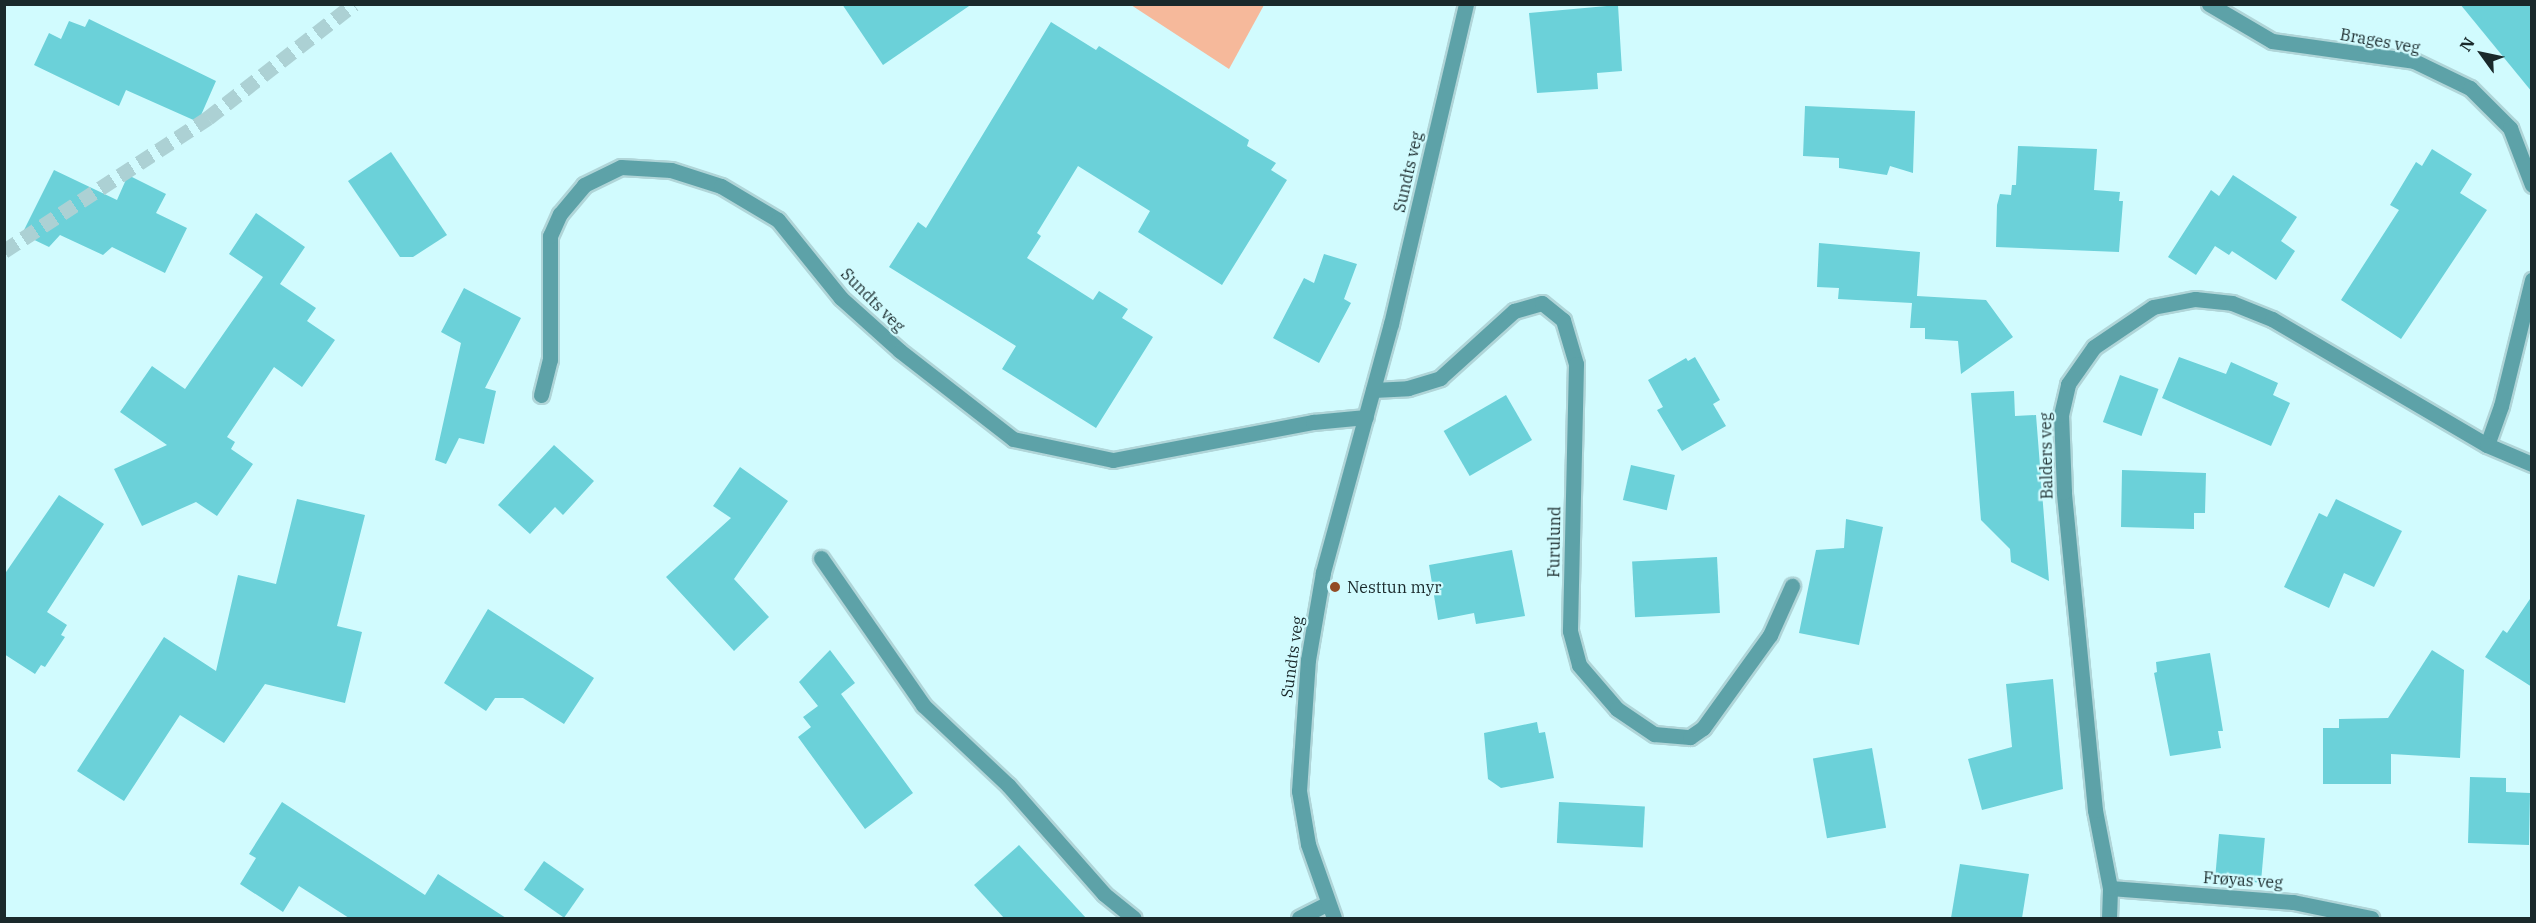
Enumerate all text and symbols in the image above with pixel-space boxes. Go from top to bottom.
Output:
north arrow [2452,24,2512,84]
street label: Brages veg [2339,25,2421,57]
text: N [2455,33,2479,55]
street label: Sundts veg [1389,130,1427,214]
street label: Sundts veg [837,264,909,336]
street label: Balders veg [2036,412,2056,500]
street label: Furulund [1544,506,1564,578]
place label: Nesttun myr [1347,577,1441,597]
marker: Nesttun myr [1328,580,1342,594]
street label: Sundts veg [1277,615,1307,699]
street label: Frøyas veg [2202,868,2284,892]

